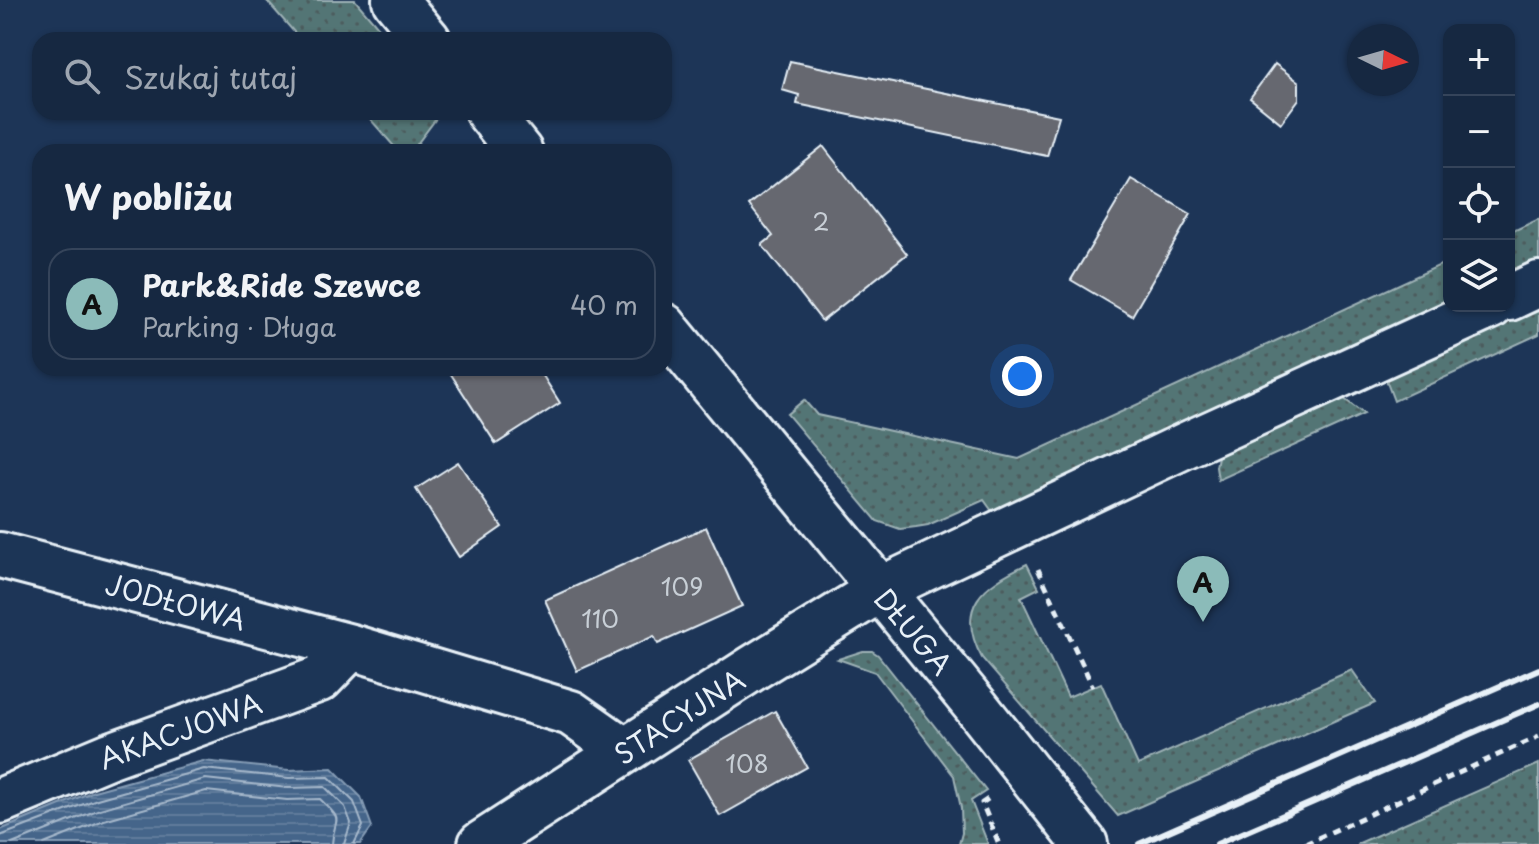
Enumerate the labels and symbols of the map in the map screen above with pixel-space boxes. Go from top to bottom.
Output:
north arrow [1347,24,1419,96]
house number: 2 [813,203,830,239]
your location [1002,356,1042,396]
pin: A [1177,556,1229,622]
street label: JODŁOWA [101,562,251,640]
house number: 109 [661,568,703,604]
street label: DŁUGA [865,578,963,684]
house number: 110 [581,600,619,636]
street label: STACYJNA [605,658,753,774]
street label: AKACJOWA [92,681,268,779]
house number: 108 [725,745,769,781]

